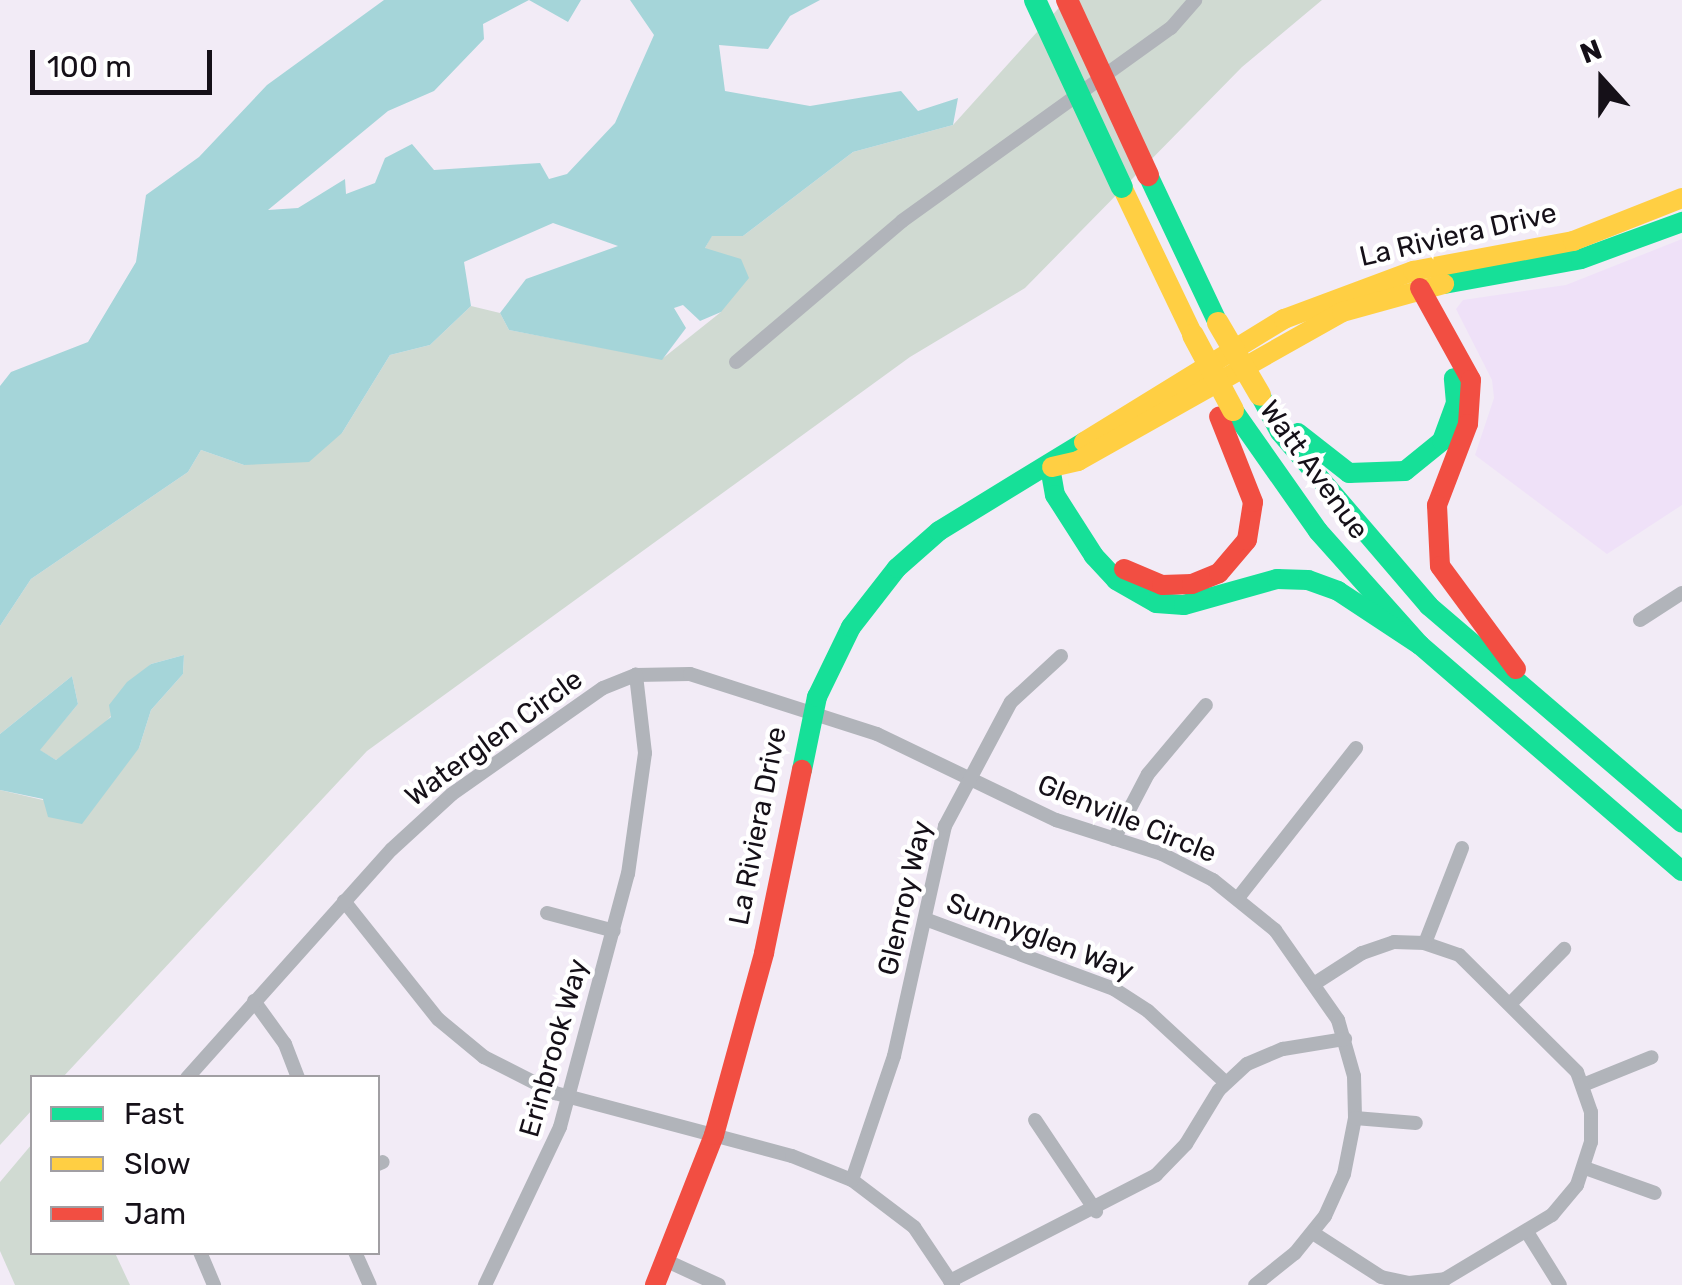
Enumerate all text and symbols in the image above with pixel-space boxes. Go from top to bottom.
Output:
scale bar [35,30,218,92]
north arrow [1552,30,1652,130]
text: N [1576,33,1606,71]
text: 100 m [47,49,132,85]
street label: La Riviera Drive [1356,196,1560,274]
street label: Watt Avenue [1252,394,1376,546]
street label: Waterglen Circle [399,662,589,814]
street label: La Riviera Drive [722,724,794,928]
street label: Glenville Circle [1032,768,1222,870]
street label: Glenroy Way [871,817,939,979]
street label: Sunnyglen Way [941,886,1139,988]
street label: Erinbrook Way [512,955,596,1141]
legend [30,1075,380,1255]
text: Fast [124,1096,184,1132]
text: Slow [124,1146,191,1182]
text: Jam [124,1196,186,1232]

